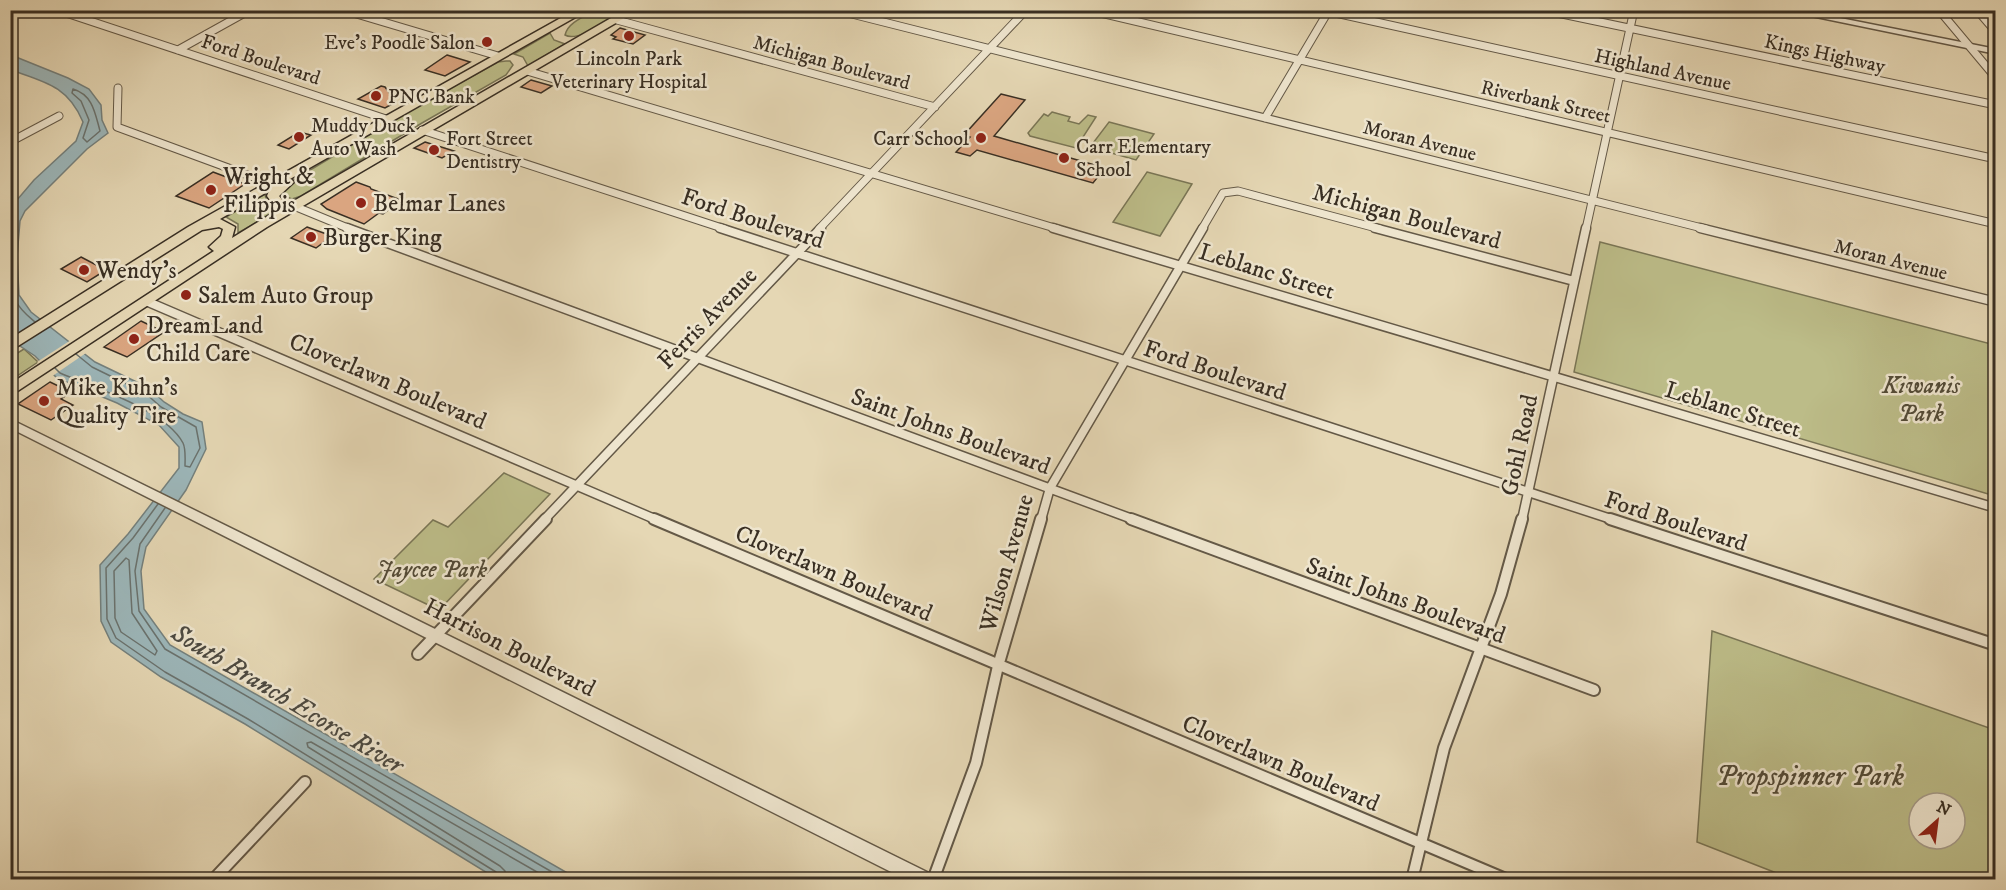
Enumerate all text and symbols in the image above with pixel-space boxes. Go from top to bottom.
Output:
street label: Ford Boulevard [198,29,323,91]
marker: Lincoln Park Veterinary Hospital [622,29,636,43]
street label: Kings Highway [1762,29,1888,80]
street label: Michigan Boulevard [750,30,913,96]
place label: Eve's Poodle Salon [324,31,476,56]
marker: Eve's Poodle Salon [480,35,494,49]
street label: Highland Avenue [1592,44,1733,97]
place label: Lincoln Park Veterinary Hospital [550,47,707,95]
street label: Riverbank Street [1478,75,1613,130]
place label: PNC Bank [388,85,475,110]
marker: PNC Bank [369,89,383,103]
place label: Muddy Duck Auto Wash [311,114,415,162]
street label: Moran Avenue [1360,115,1479,168]
place label: Fort Street Dentistry [446,127,533,175]
place label: Carr School [873,127,969,152]
marker: Muddy Duck Auto Wash [292,130,306,144]
marker: Carr School [974,131,988,145]
place label: Carr Elementary School [1076,135,1211,183]
marker: Fort Street Dentistry [427,143,441,157]
marker: Carr Elementary School [1057,151,1071,165]
place label: Wright & Filippis [222,162,314,220]
street label: Michigan Boulevard [1309,177,1504,257]
street label: Ford Boulevard [677,182,828,256]
marker: Wright & Filippis [204,183,218,197]
place label: Belmar Lanes [373,189,506,219]
marker: Belmar Lanes [354,196,368,210]
place label: Burger King [323,223,442,253]
marker: Burger King [304,230,318,244]
street label: Moran Avenue [1831,234,1950,287]
street label: Leblanc Street [1195,237,1339,307]
place label: Wendy's [95,256,177,286]
street label: Ferris Avenue [652,261,764,376]
marker: Wendy's [77,263,91,277]
place label: Salem Auto Group [198,281,373,311]
marker: Salem Auto Group [179,288,193,302]
place label: DreamLand Child Care [146,311,263,369]
street label: Cloverlawn Boulevard [284,327,491,437]
marker: DreamLand Child Care [127,332,141,346]
street label: Ford Boulevard [1139,334,1290,408]
park label: Kiwanis Park [1881,371,1961,429]
place label: Mike Kuhn's Quality Tire [56,373,178,431]
street label: Leblanc Street [1661,375,1805,445]
street label: Saint Johns Boulevard [847,382,1055,482]
street label: Gohl Road [1495,392,1545,499]
marker: Mike Kuhn's Quality Tire [37,394,51,408]
street label: Ford Boulevard [1600,485,1751,559]
street label: Wilson Avenue [973,491,1041,637]
street label: Cloverlawn Boulevard [730,519,937,629]
street label: Saint Johns Boulevard [1302,551,1510,651]
park label: Jaycee Park [377,555,487,585]
street label: Harrison Boulevard [419,592,601,704]
water label: South Branch Ecorse River [164,616,411,783]
street label: Cloverlawn Boulevard [1177,709,1384,819]
park label: Propspinner Park [1716,759,1904,794]
north arrow [1907,791,1967,851]
text: N [1933,797,1954,821]

